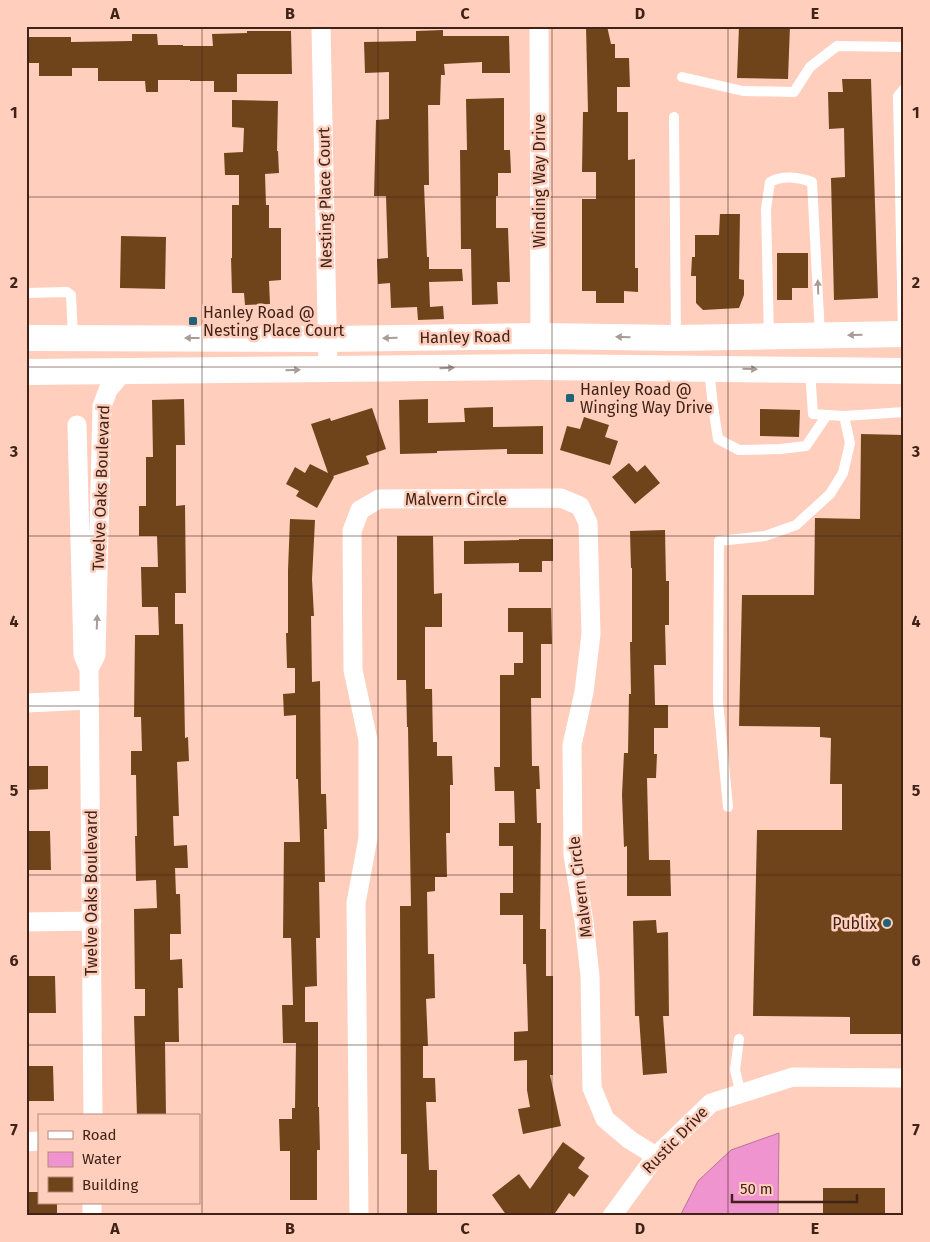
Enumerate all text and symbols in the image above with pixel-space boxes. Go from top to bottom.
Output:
text: A [109,4,120,23]
text: B [285,4,295,23]
text: C [460,4,470,23]
text: D [635,4,645,23]
text: E [811,4,819,23]
text: 1 [10,103,18,122]
text: 1 [912,103,920,122]
street label: Winding Way Drive [530,114,549,248]
street label: Nesting Place Court [314,127,336,269]
text: 2 [10,273,18,292]
text: 2 [912,273,920,292]
one-way arrow [813,279,821,295]
place label: Hanley Road @ Nesting Place Court [203,303,345,340]
marker: Hanley Road @ Nesting Place Court [187,315,199,327]
street label: Hanley Road [419,327,511,347]
one-way arrow [847,332,863,340]
one-way arrow [614,333,630,341]
one-way arrow [183,334,199,342]
one-way arrow [382,334,398,342]
one-way arrow [439,364,455,372]
one-way arrow [742,365,758,373]
one-way arrow [285,366,301,374]
place label: Hanley Road @ Winging Way Drive [580,380,713,417]
marker: Hanley Road @ Winging Way Drive [564,392,576,404]
street label: Twelve Oaks Boulevard [89,405,113,571]
text: 3 [9,442,18,461]
text: 3 [911,442,920,461]
street label: Malvern Circle [405,490,507,509]
text: 4 [9,612,19,631]
text: 4 [911,612,921,631]
one-way arrow [93,614,101,630]
text: 5 [10,781,19,800]
text: 5 [912,781,921,800]
street label: Twelve Oaks Boulevard [82,810,101,976]
street label: Malvern Circle [564,835,596,939]
place label: Publix [832,914,877,933]
marker: Publix [881,917,893,929]
text: 6 [9,951,19,970]
text: 6 [911,951,921,970]
street label: Rustic Drive [638,1102,712,1178]
legend [38,1114,200,1204]
text: 7 [10,1120,18,1139]
text: 7 [912,1120,920,1139]
text: Road [82,1126,117,1144]
text: Water [82,1150,121,1168]
scale bar [732,1172,858,1204]
text: Building [82,1176,138,1194]
text: 50 m [740,1180,773,1198]
text: A [109,1219,120,1238]
text: B [285,1219,295,1238]
text: C [460,1219,470,1238]
text: D [635,1219,645,1238]
text: E [811,1219,819,1238]

